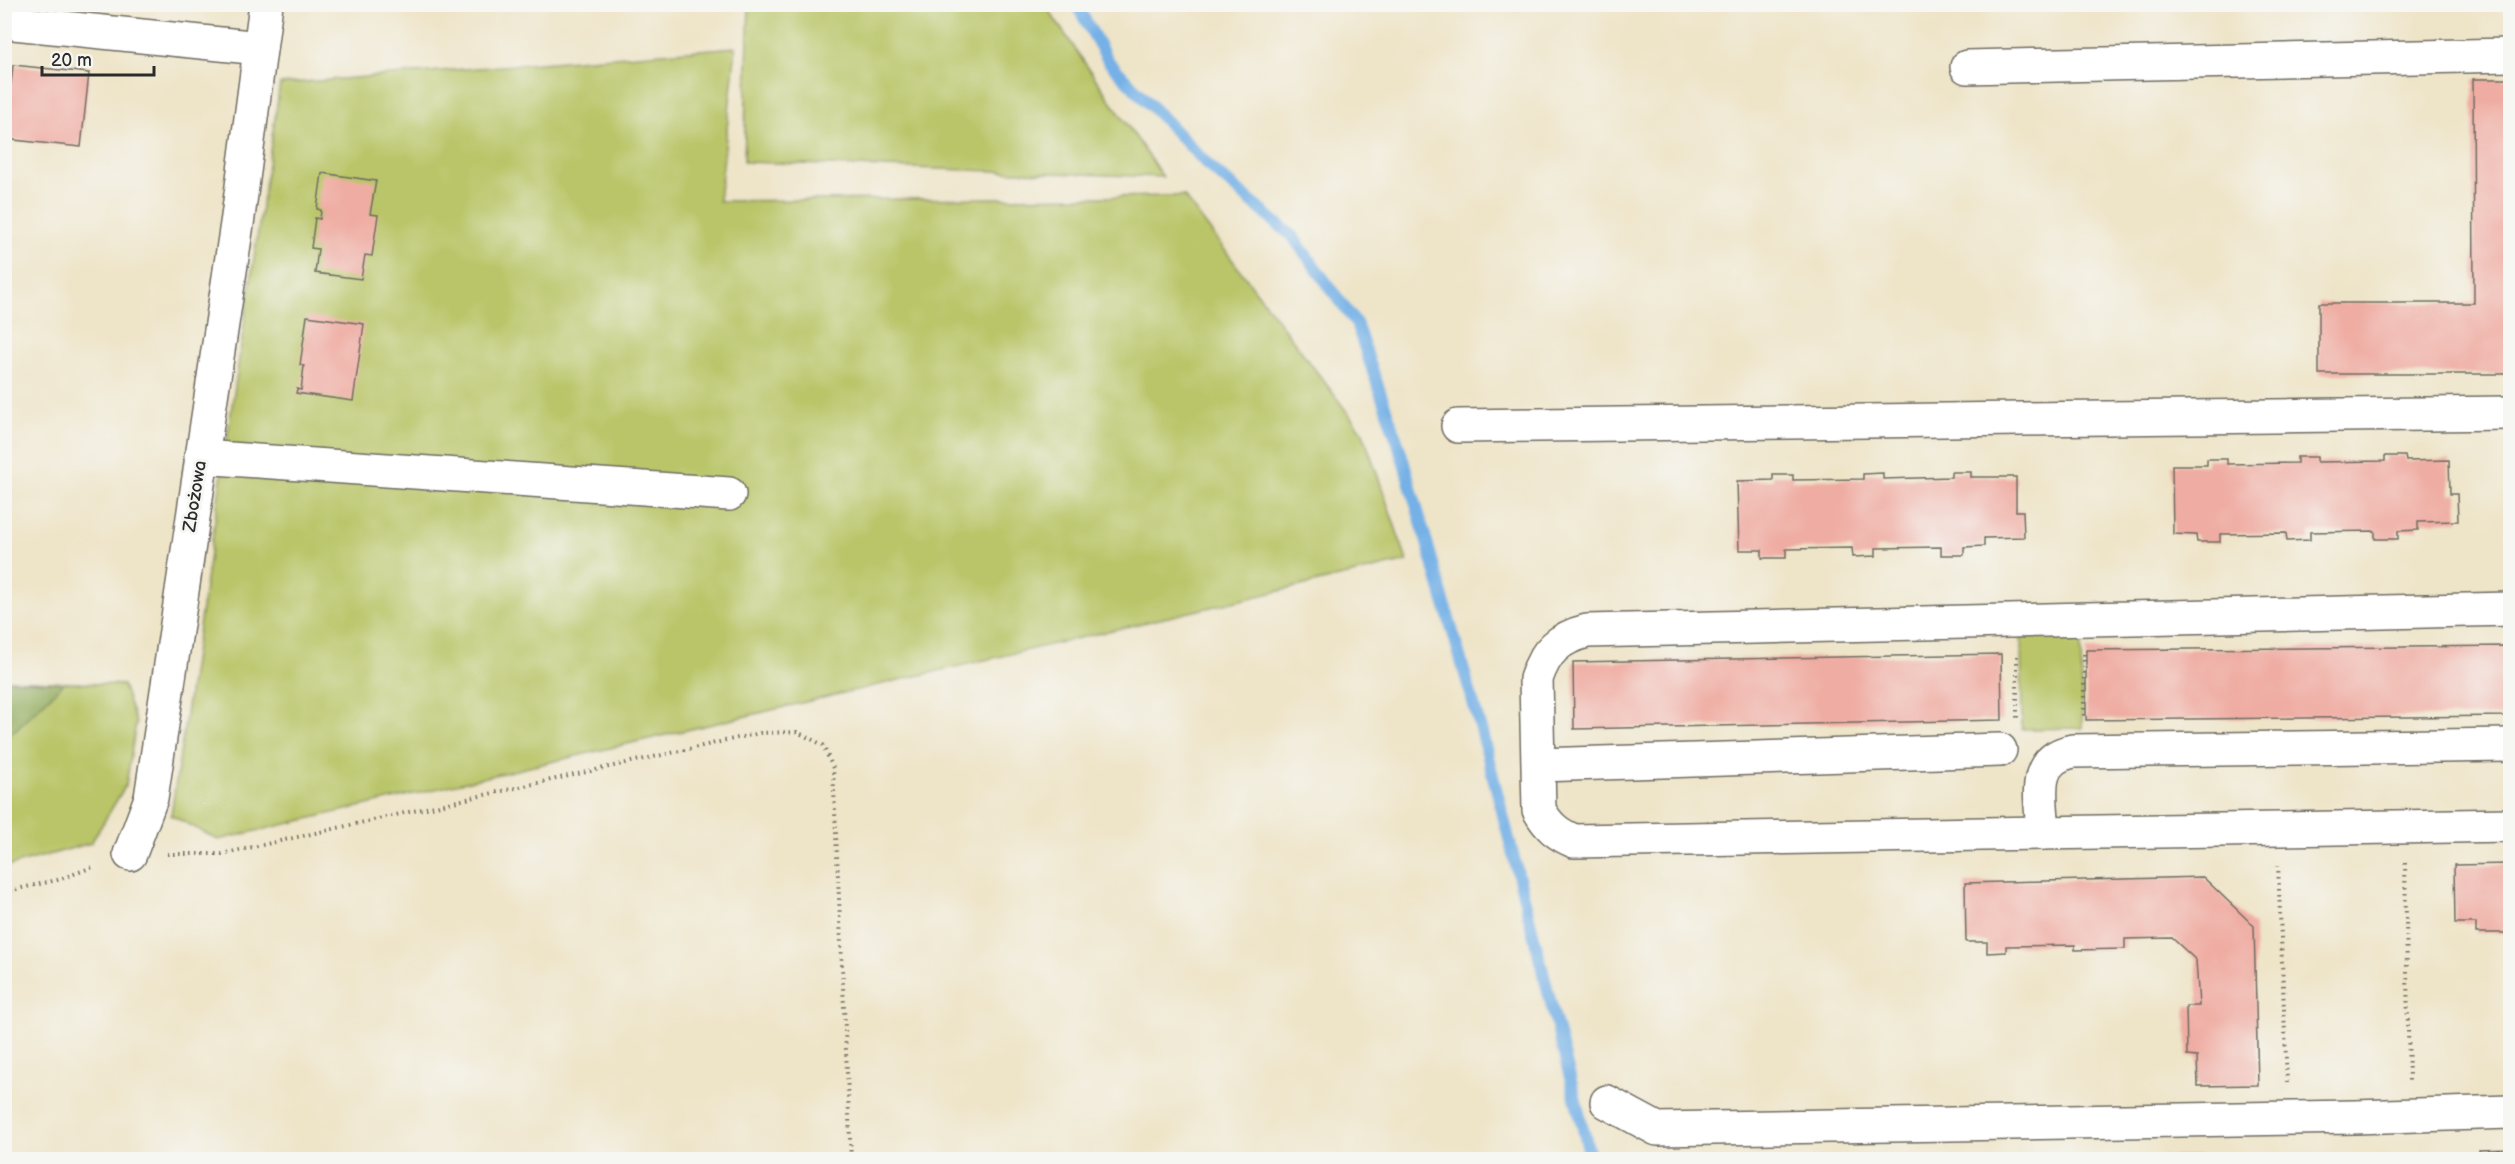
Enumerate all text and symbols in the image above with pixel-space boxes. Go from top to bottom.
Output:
scale bar [42,39,154,77]
text: 20 m [51,50,92,71]
street label: Zbożowa [179,459,211,534]

